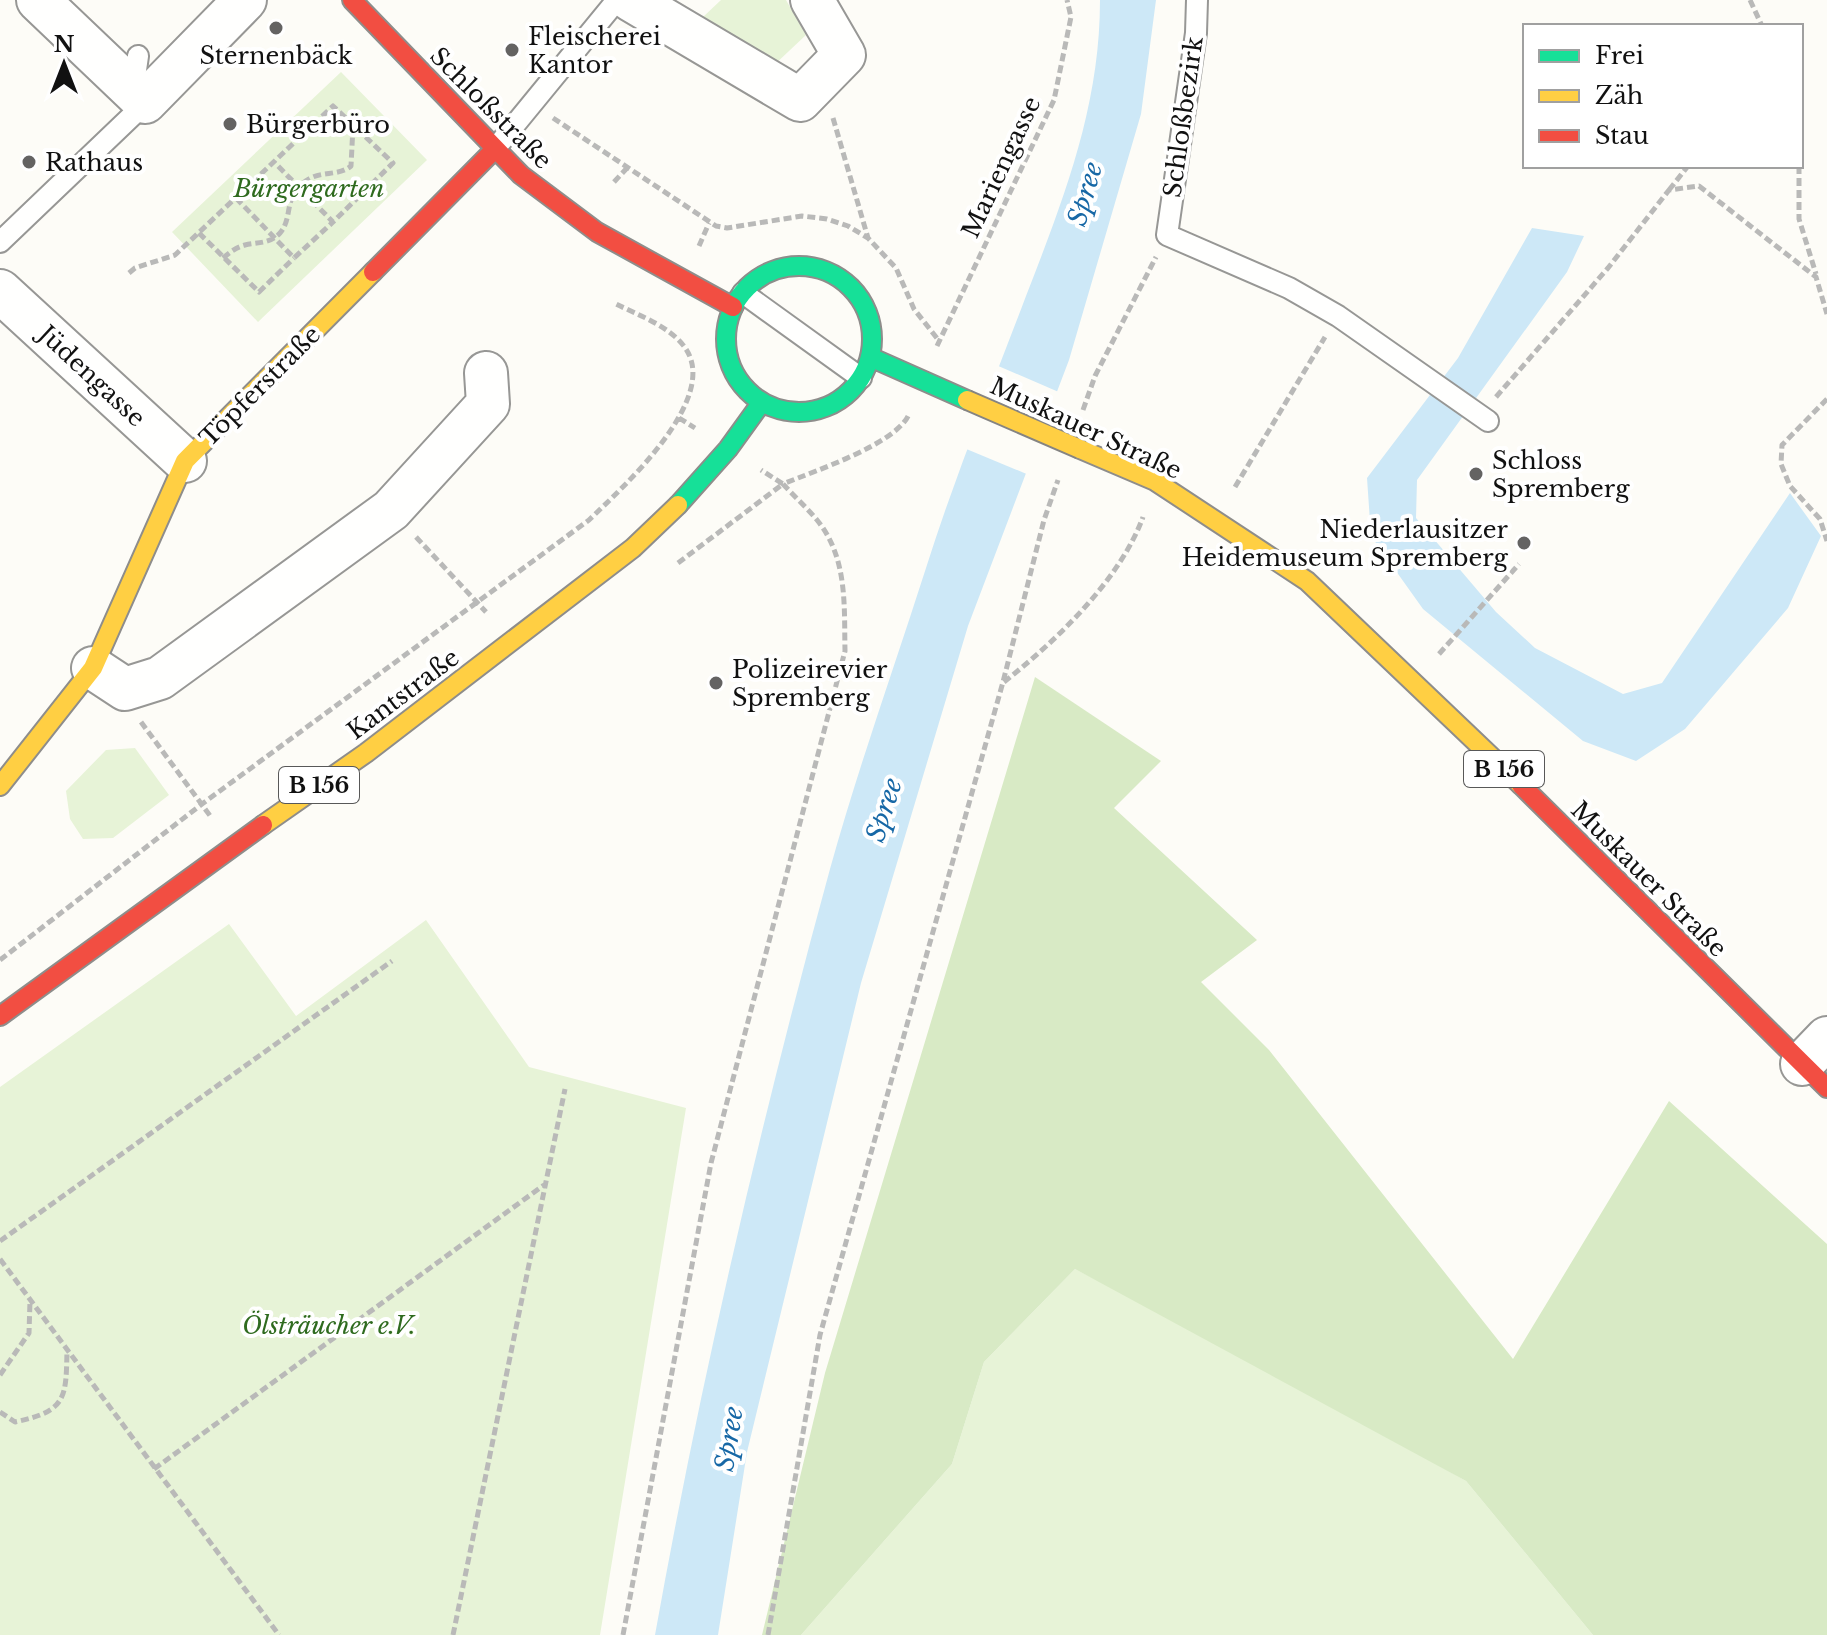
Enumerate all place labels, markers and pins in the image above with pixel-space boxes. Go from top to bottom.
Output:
marker: Sternenbäck [267,19,285,37]
place label: Fleischerei Kantor [528,22,661,79]
place label: Sternenbäck [199,41,353,70]
marker: Fleischerei Kantor [503,41,521,59]
place label: Bürgerbüro [246,110,390,139]
marker: Bürgerbüro [221,115,239,133]
place label: Rathaus [45,148,143,177]
marker: Rathaus [20,153,38,171]
place label: Schloss Spremberg [1492,446,1630,503]
marker: Schloss Spremberg [1467,465,1485,483]
place label: Niederlausitzer Heidemuseum Spremberg [1182,515,1509,572]
marker: Niederlausitzer Heidemuseum Spremberg [1515,534,1533,552]
place label: Polizeirevier Spremberg [732,655,888,712]
marker: Polizeirevier Spremberg [707,674,725,692]

